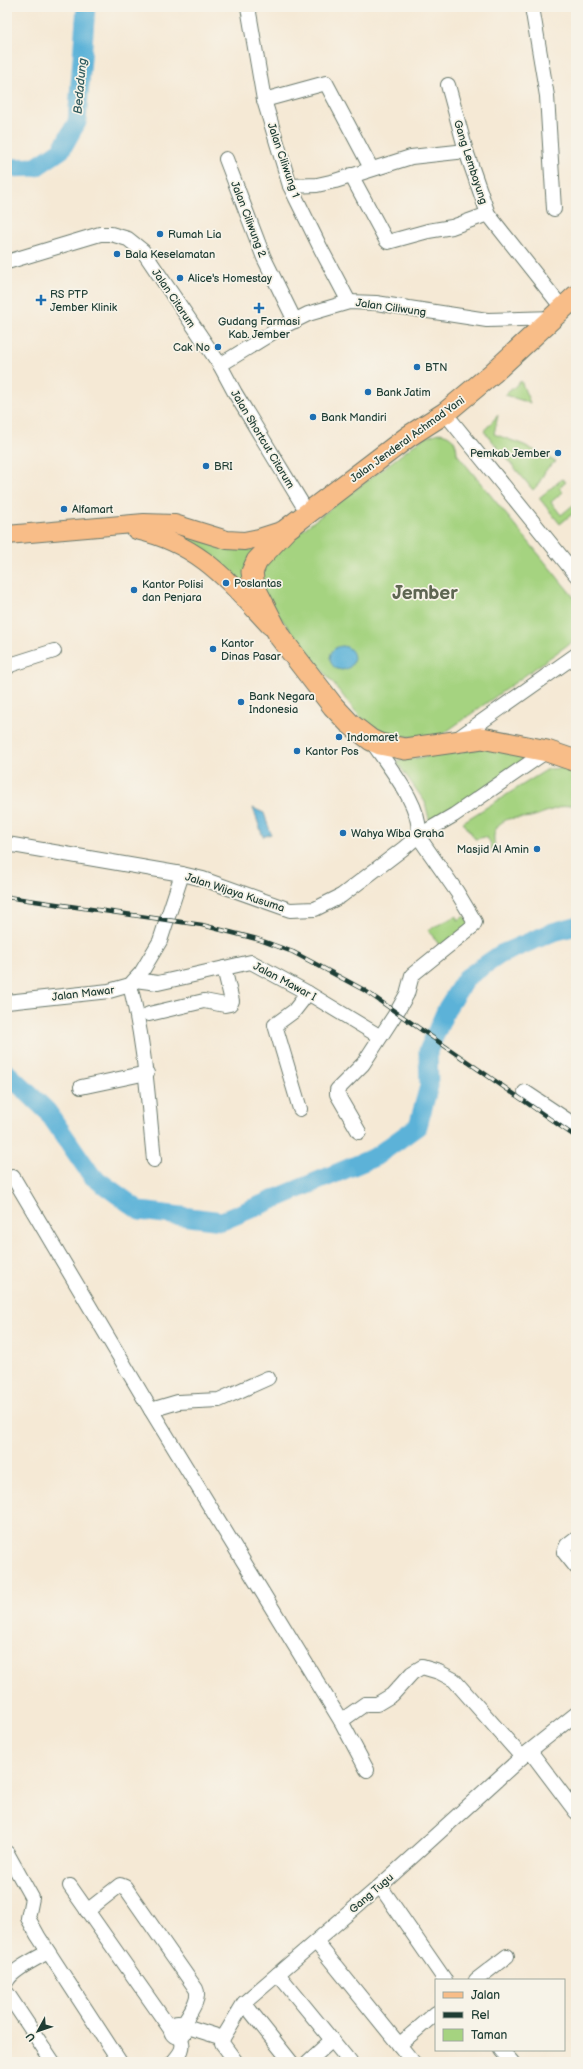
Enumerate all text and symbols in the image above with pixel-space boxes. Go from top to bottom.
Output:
water label: Bedadung [71,57,90,115]
street label: Gang Lembayung [451,118,490,206]
street label: Jalan Ciliwung 1 [265,121,302,199]
street label: Jalan Ciliwung 2 [228,179,269,260]
place label: Rumah Lia [168,228,221,241]
marker: Rumah Lia [155,229,165,239]
place label: Bala Keselamatan [125,248,215,261]
marker: Bala Keselamatan [112,249,122,259]
street label: Jalan Citarum [149,266,198,330]
place label: Alice's Homestay [188,272,272,285]
marker: Alice's Homestay [175,273,185,283]
place label: RS PTP Jember Klinik [50,288,118,314]
marker: RS PTP Jember Klinik [35,294,47,306]
street label: Jalan Ciliwung [355,296,427,319]
marker: Gudang Farmasi Kab. Jember [254,303,264,313]
place label: Gudang Farmasi Kab. Jember [218,315,300,341]
place label: Cak No [173,341,210,354]
marker: Cak No [213,342,223,352]
place label: BTN [425,361,447,374]
marker: BTN [412,362,422,372]
place label: Bank Jatim [376,386,431,399]
marker: Bank Jatim [363,387,373,397]
street label: Jalan Shortcut Citarum [228,388,297,491]
street label: Jalan Jenderal Achmad Yani [348,394,467,485]
place label: Bank Mandiri [321,411,387,424]
marker: Bank Mandiri [308,412,318,422]
place label: Pemkab Jember [470,447,551,460]
marker: Pemkab Jember [553,448,563,458]
place label: BRI [214,460,233,473]
marker: BRI [201,461,211,471]
place label: Alfamart [72,503,114,516]
marker: Alfamart [59,504,69,514]
place label: Poslantas [234,577,282,590]
place label: Kantor Polisi dan Penjara [142,578,203,604]
marker: Poslantas [221,578,231,588]
district label: Jember [392,582,458,605]
marker: Kantor Polisi dan Penjara [129,585,139,595]
place label: Kantor Dinas Pasar [221,637,282,663]
marker: Kantor Dinas Pasar [208,644,218,654]
place label: Bank Negara Indonesia [249,690,315,716]
marker: Bank Negara Indonesia [236,697,246,707]
place label: Indomaret [347,731,399,744]
marker: Indomaret [334,732,344,742]
place label: Kantor Pos [305,745,359,758]
marker: Kantor Pos [292,746,302,756]
place label: Wahya Wiba Graha [351,827,444,840]
marker: Wahya Wiba Graha [338,828,348,838]
place label: Masjid Al Amin [457,843,529,856]
marker: Masjid Al Amin [532,844,542,854]
street label: Jalan Wijaya Kusuma [183,870,286,915]
street label: Jalan Mawar I [251,959,319,1004]
street label: Jalan Mawar [51,983,116,1004]
street label: Gang Tugu [347,1871,396,1916]
legend [435,1979,565,2051]
text: Jalan [471,1988,500,2003]
text: Rel [471,2008,489,2023]
north arrow [18,2011,58,2051]
text: Taman [471,2028,507,2043]
text: U [23,2030,38,2044]

